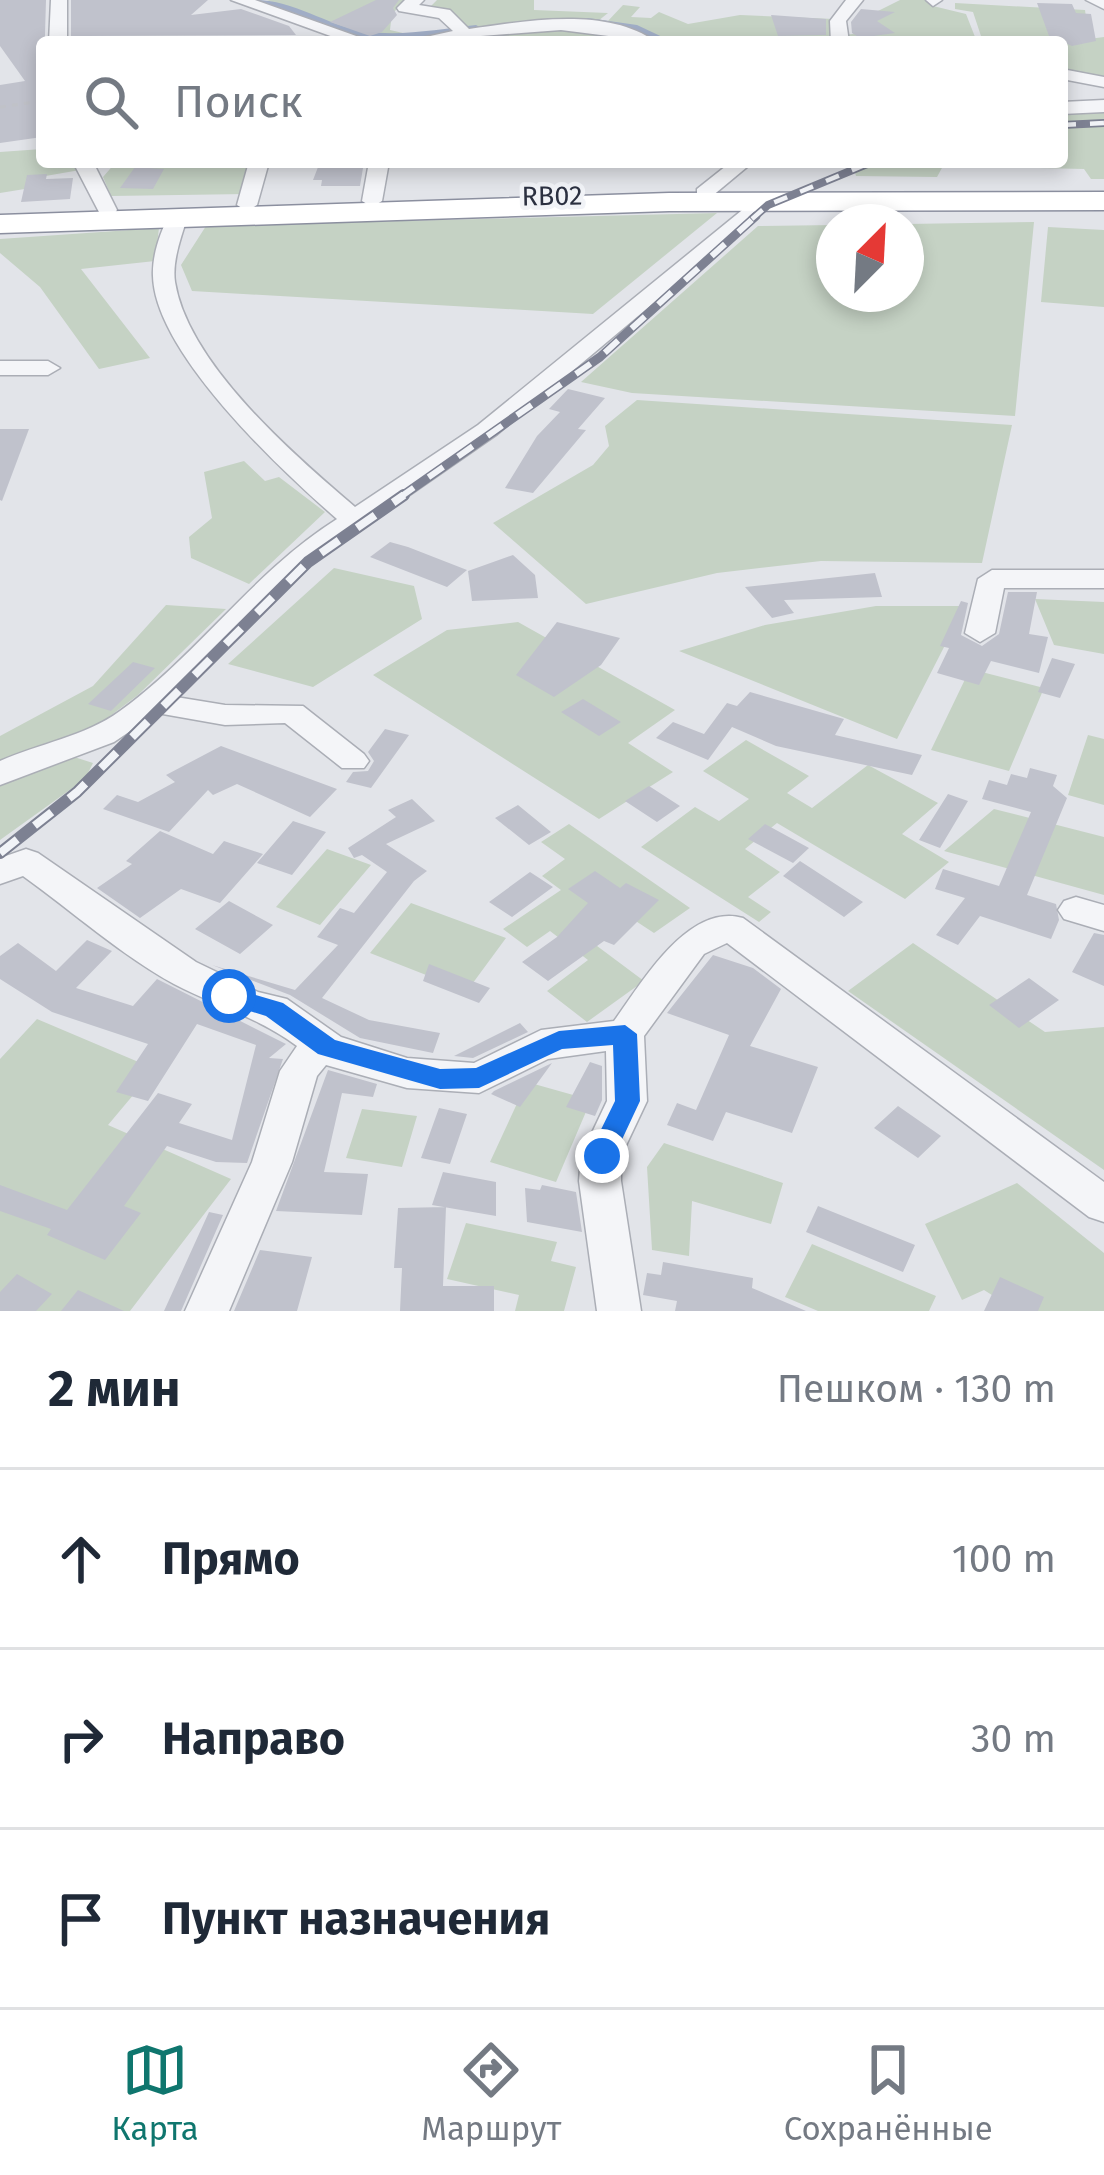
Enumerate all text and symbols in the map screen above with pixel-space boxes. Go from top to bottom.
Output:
search box [36,36,1068,168]
icon: search [78,69,144,135]
text: Поиск [174,75,303,129]
street label: RB02 [521,179,583,213]
north arrow [816,204,924,312]
route start [202,969,256,1023]
route end [575,1129,629,1183]
text: 2 мин [48,1358,181,1420]
text: Пешком · 130 m [777,1366,1056,1412]
icon: ahead [48,1526,114,1592]
text: Прямо [162,1532,300,1586]
text: 100 m [952,1536,1056,1582]
icon: right [48,1706,114,1772]
text: Направо [162,1712,345,1766]
text: 30 m [971,1716,1056,1762]
icon: arrive [48,1886,114,1952]
text: Пункт назначения [162,1892,550,1946]
tab: Карта [111,2037,199,2149]
tab: Маршрут [421,2037,561,2149]
tab: Сохранённые [784,2037,993,2149]

